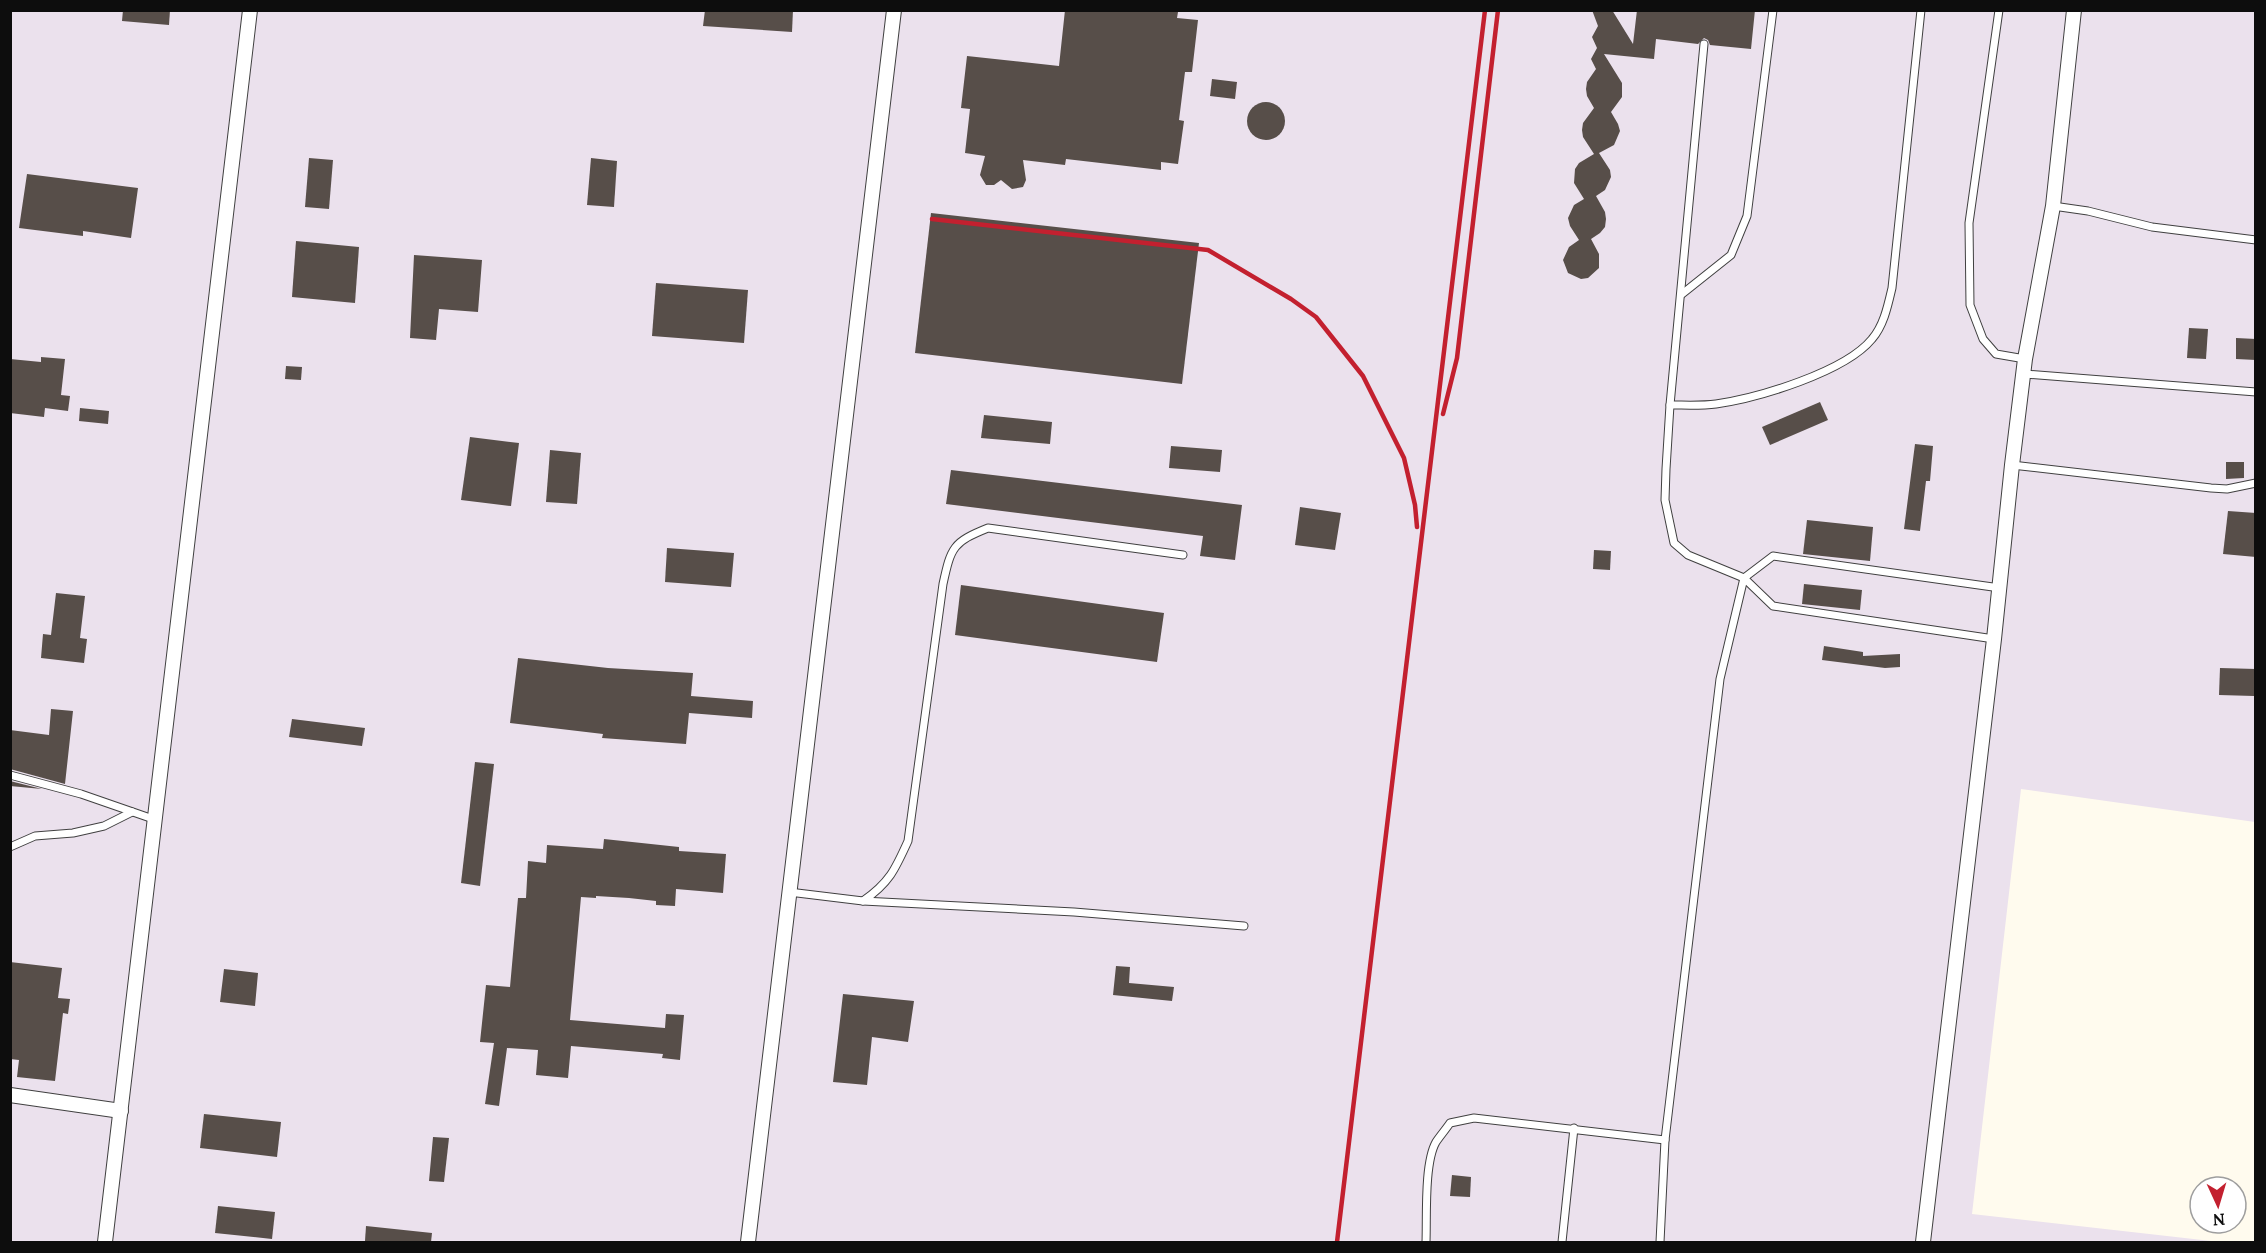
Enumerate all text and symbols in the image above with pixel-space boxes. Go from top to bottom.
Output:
north arrow [2188,1175,2248,1235]
text: N [2212,1210,2226,1230]

